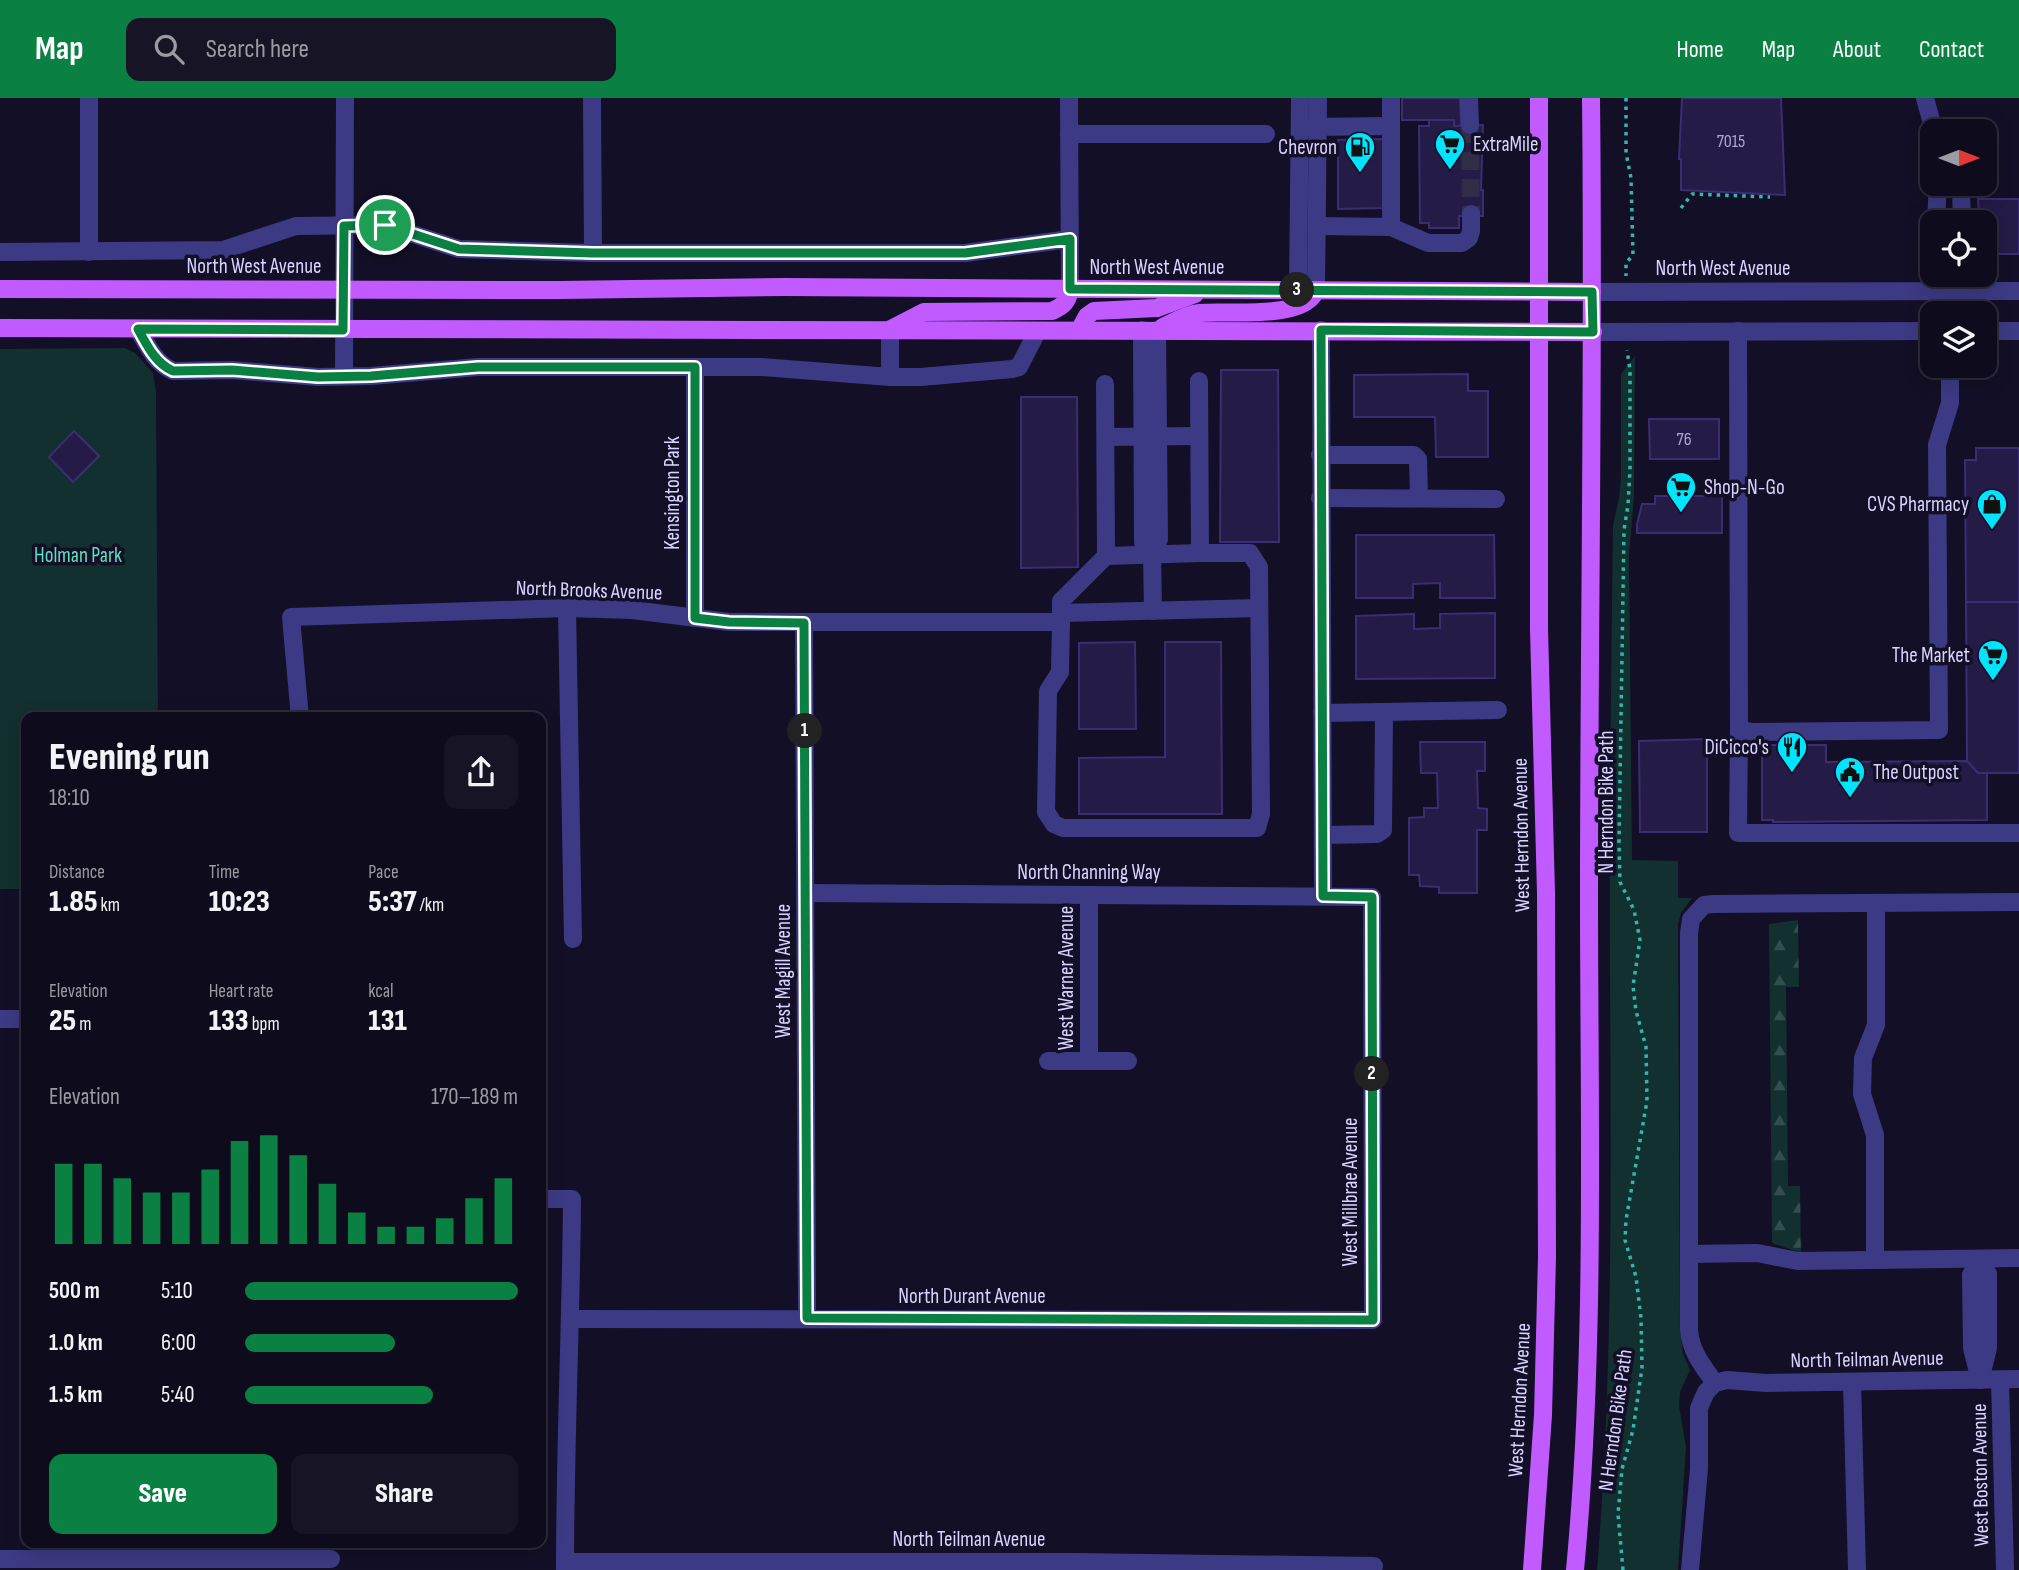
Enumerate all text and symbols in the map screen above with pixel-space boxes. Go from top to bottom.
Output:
search box [126,18,616,81]
text: Map [35,29,84,69]
icon: search [150,30,188,68]
text: Search here [206,34,309,65]
text: Home [1676,35,1724,64]
text: Map [1762,35,1795,64]
text: About [1833,35,1881,64]
text: Contact [1919,35,1984,64]
north arrow [1920,119,1997,196]
map controls [1920,119,1997,378]
supermarket icon: ExtraMile [1433,127,1467,171]
fuel station icon: Chevron [1343,130,1377,174]
house number: 7015 [1717,131,1745,152]
place label: ExtraMile [1473,132,1538,157]
place label: Chevron [1278,135,1337,160]
pin [355,195,415,255]
icon: arrive [366,206,404,244]
button: locate [1920,210,1997,287]
street label: North West Avenue [187,254,321,279]
street label: North West Avenue [1090,255,1224,280]
street label: North West Avenue [1656,256,1790,281]
pin: 3 [1280,272,1314,308]
text: 3 [1292,278,1301,301]
button: layers [1920,301,1997,378]
house number: 76 [1676,429,1692,450]
street label: Kensington Park [660,436,685,550]
supermarket icon: Shop-N-Go [1664,470,1698,514]
place label: Shop-N-Go [1704,475,1785,500]
shop icon: CVS Pharmacy [1975,487,2009,531]
place label: CVS Pharmacy [1867,492,1969,517]
park label: Holman Park [34,543,122,568]
street label: North Brooks Avenue [515,575,663,606]
supermarket icon: The Market [1976,638,2010,682]
place label: The Market [1892,643,1970,668]
pin: 1 [788,714,822,748]
text: 1 [801,719,808,742]
restaurant icon: DiCicco's [1775,730,1809,774]
street label: N Herndon Bike Path [1594,731,1619,873]
text: Evening run [49,735,210,780]
button: share [444,735,518,809]
place label: DiCicco's [1704,735,1769,760]
public building icon: The Outpost [1833,755,1867,799]
street label: West Herndon Avenue [1508,758,1535,912]
place label: The Outpost [1873,760,1959,785]
text: 18:10 [49,784,90,812]
street label: North Channing Way [1017,860,1161,885]
text: Distance [49,861,105,884]
text: Time [209,861,240,884]
text: Pace [368,861,399,884]
text: 1.85 [49,884,98,920]
text: 10:23 [209,884,270,920]
text: 5:37 [368,884,417,920]
text: km [98,894,120,917]
text: /km [417,894,444,917]
street label: West Magill Avenue [771,904,796,1038]
street label: West Warner Avenue [1054,906,1079,1050]
text: Elevation [49,980,108,1003]
text: Heart rate [209,980,274,1003]
text: kcal [368,980,393,1003]
text: 25 [49,1003,76,1039]
text: 133 [209,1003,249,1039]
text: 131 [368,1003,407,1039]
text: m [76,1013,91,1036]
text: bpm [249,1013,280,1036]
pin: 2 [1354,1056,1390,1091]
text: 2 [1367,1062,1376,1085]
text: Elevation [49,1083,120,1111]
text: 170–189 m [431,1083,518,1111]
street label: West Millbrae Avenue [1338,1118,1363,1266]
text: 500 m [49,1277,100,1305]
text: 5:10 [161,1277,193,1305]
street label: North Durant Avenue [898,1284,1046,1309]
street label: West Herndon Avenue [1503,1322,1536,1478]
text: 1.0 km [49,1329,103,1357]
text: 6:00 [161,1329,196,1357]
street label: North Teilman Avenue [1790,1346,1944,1373]
street label: N Herndon Bike Path [1593,1348,1638,1492]
text: 1.5 km [49,1381,102,1409]
text: 5:40 [161,1381,194,1409]
street label: West Boston Avenue [1967,1403,1994,1547]
button: Save [49,1454,277,1534]
button: Share [291,1454,518,1534]
street label: North Teilman Avenue [892,1527,1046,1552]

